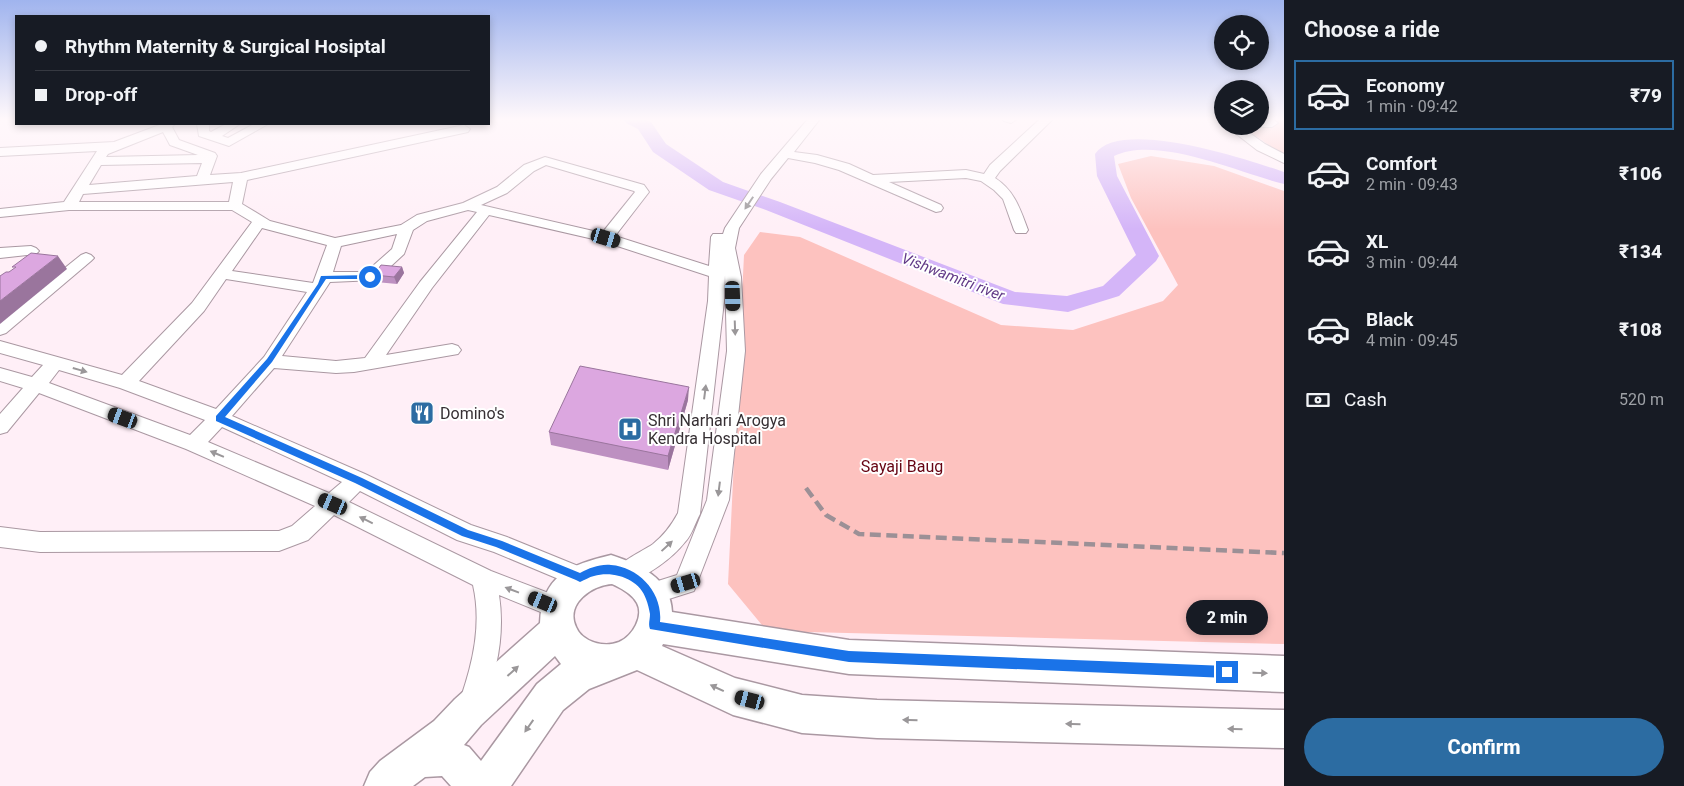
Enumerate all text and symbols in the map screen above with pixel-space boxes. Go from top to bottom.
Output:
map controls [1214,15,1269,135]
button: locate [1214,15,1269,70]
text: Choose a ride [1304,17,1440,42]
text: Rhythm Maternity & Surgical Hosiptal [65,35,386,58]
icon: car [1306,73,1351,118]
text: Economy [1366,74,1445,97]
button: layers [1214,80,1269,135]
text: Drop-off [65,83,137,106]
text: ₹79 [1630,84,1662,107]
text: 1 min · 09:42 [1366,97,1458,116]
icon: car [1306,151,1351,196]
text: Comfort [1366,152,1437,175]
text: ₹106 [1619,162,1662,185]
text: 2 min · 09:43 [1366,175,1458,194]
one-way arrow [744,196,754,209]
car [589,226,622,250]
icon: car [1306,229,1351,274]
text: XL [1366,230,1388,253]
text: ₹134 [1619,240,1662,263]
water label: Vishwamitri river [899,249,1008,305]
text: 3 min · 09:44 [1366,253,1458,272]
route start [359,266,381,288]
car [724,281,741,311]
icon: car [1306,307,1351,352]
text: Black [1366,308,1413,331]
text: ₹108 [1619,318,1662,341]
one-way arrow [731,320,739,336]
text: 4 min · 09:45 [1366,331,1458,350]
one-way arrow [73,367,88,375]
one-way arrow [701,383,709,399]
icon: cash [1304,386,1332,414]
text: Cash [1344,388,1387,411]
text: 520 m [1619,390,1664,409]
restaurant icon: Domino's [409,400,435,426]
place label: Domino's [440,404,505,423]
car [106,406,139,430]
place label: Shri Narhari Arogya Kendra Hospital [648,411,786,448]
hospital icon: Shri Narhari Arogya Kendra Hospital [617,416,643,442]
one-way arrow [209,450,224,458]
park label: Sayaji Baug [861,457,943,476]
one-way arrow [715,482,723,498]
car [316,491,349,517]
one-way arrow [359,516,373,524]
one-way arrow [661,540,673,552]
car [669,571,702,595]
one-way arrow [504,586,519,594]
car [526,589,559,615]
callout: 2 min [1186,600,1268,634]
text: 2 min [1207,608,1247,627]
route end [1216,661,1238,683]
one-way arrow [507,665,519,677]
one-way arrow [1252,670,1268,678]
one-way arrow [710,684,724,692]
car [733,689,766,711]
one-way arrow [902,715,918,723]
button: Confirm [1304,718,1664,776]
one-way arrow [524,719,534,733]
one-way arrow [1065,720,1081,728]
one-way arrow [1227,725,1243,733]

